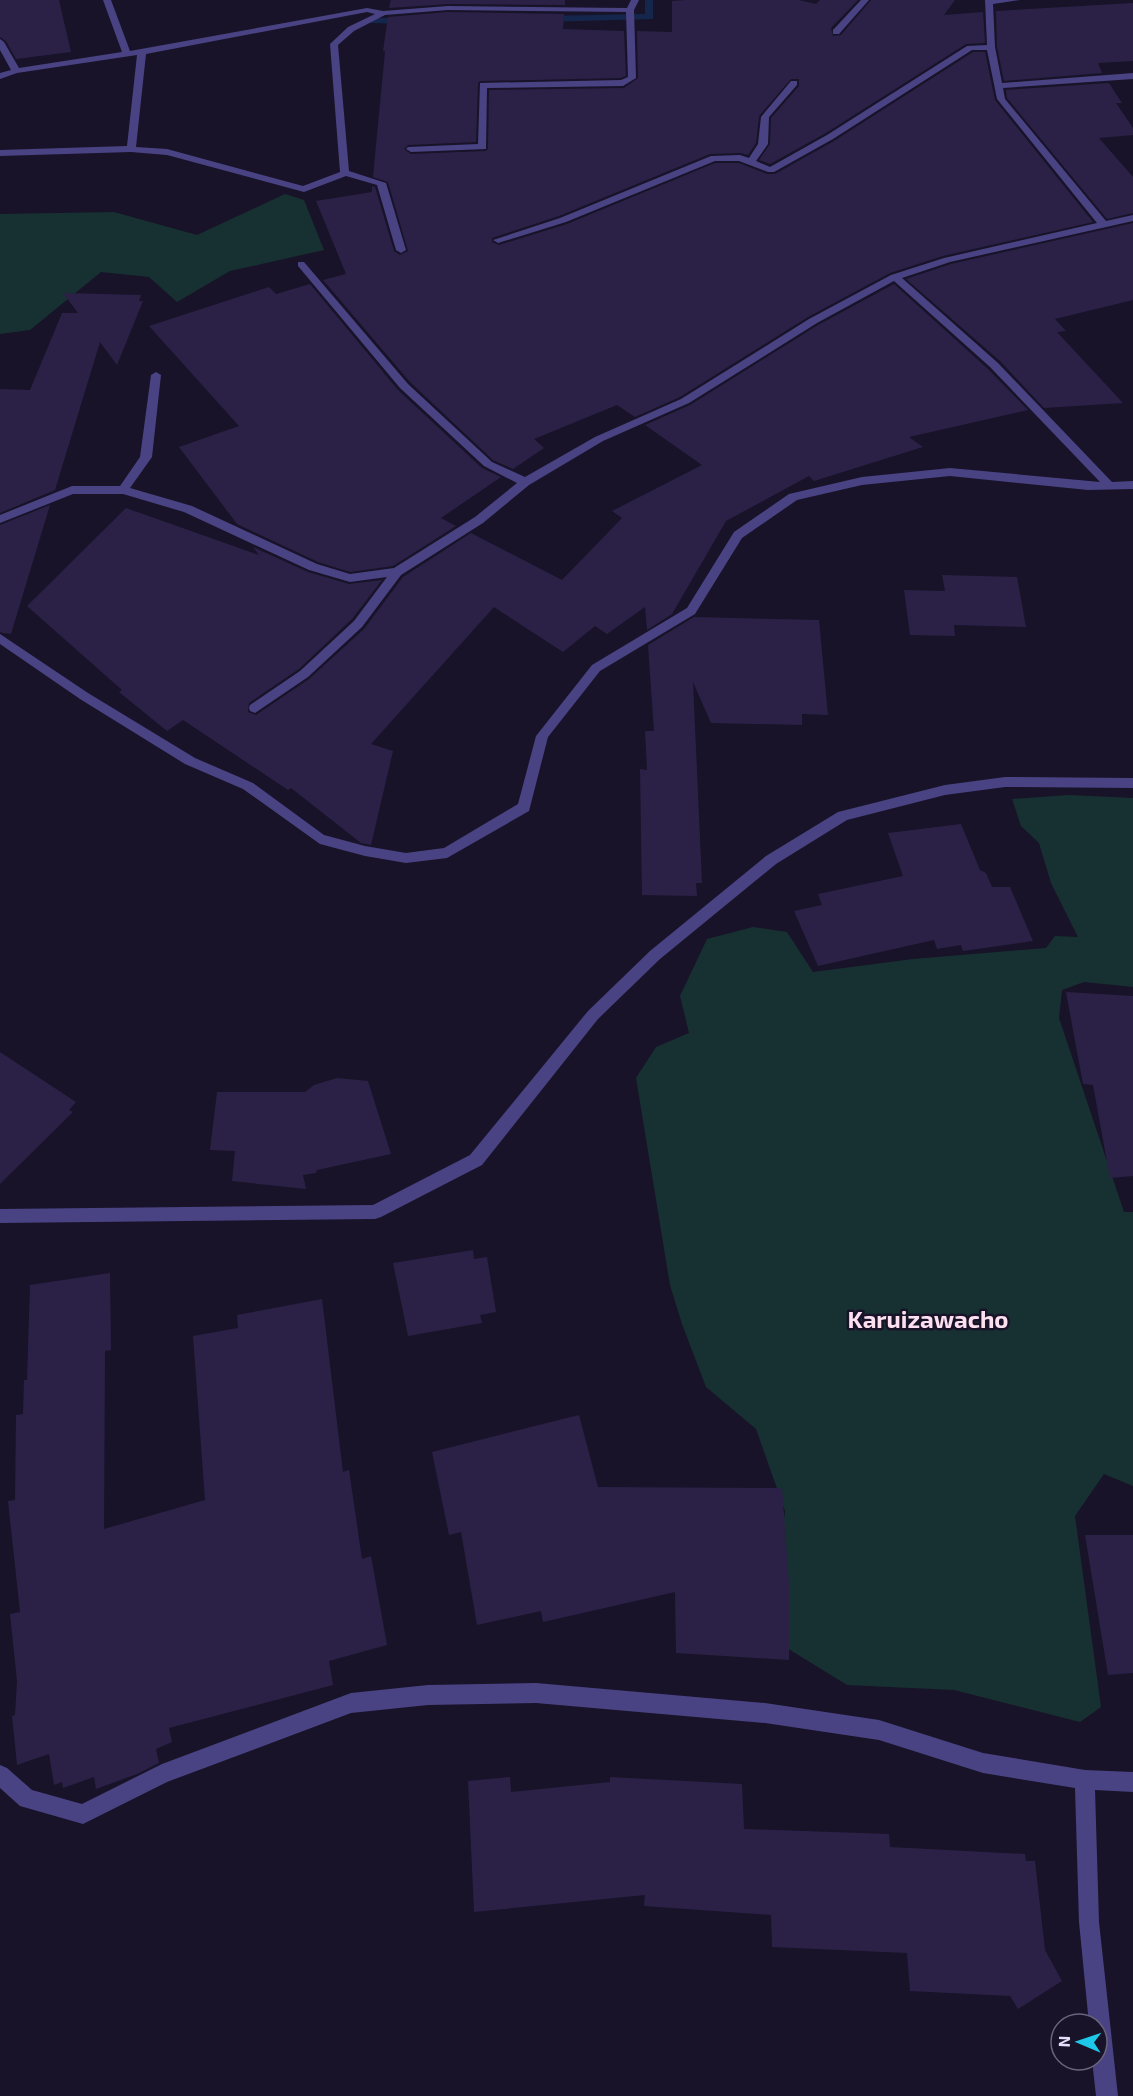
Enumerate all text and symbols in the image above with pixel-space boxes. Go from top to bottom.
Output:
district label: Karuizawacho [847,1304,1009,1333]
north arrow [1049,2012,1109,2072]
text: N [1054,2035,1073,2048]

